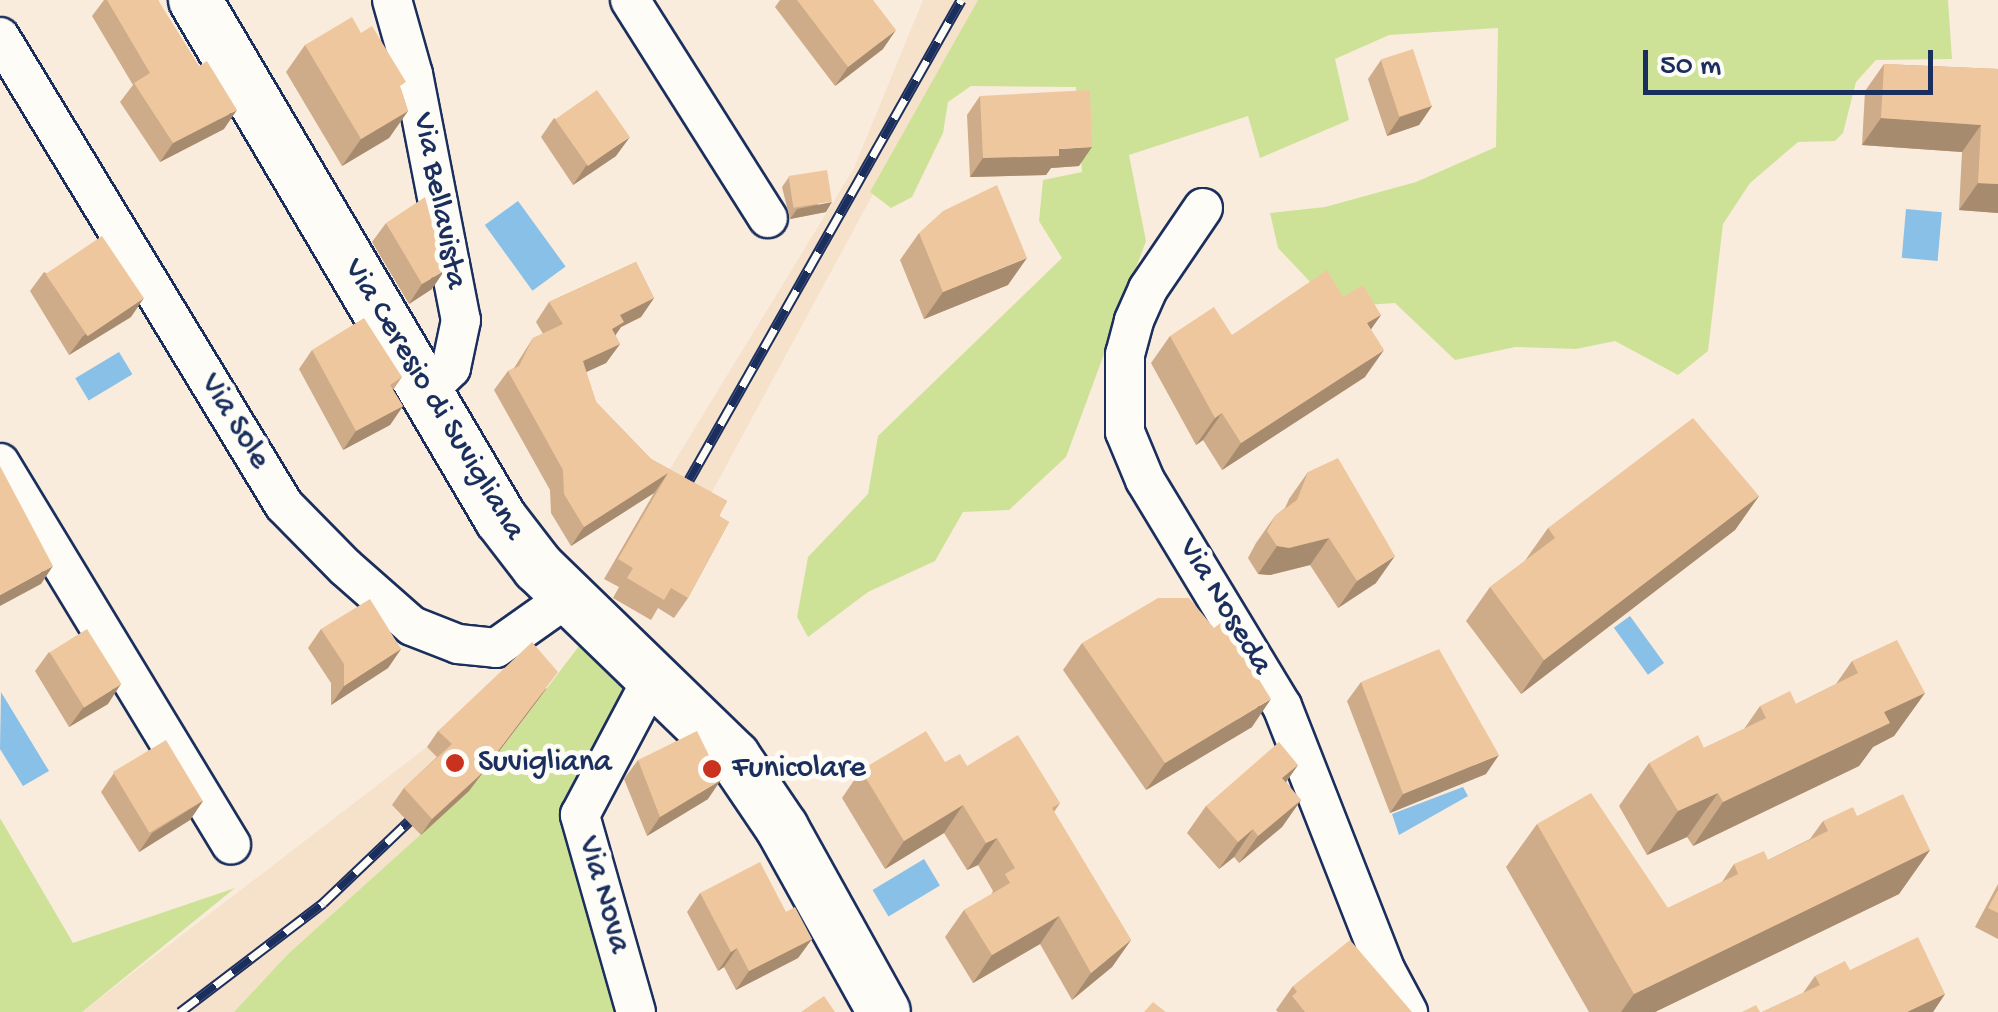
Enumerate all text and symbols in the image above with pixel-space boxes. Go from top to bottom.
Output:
scale bar [1648,30,1938,92]
text: 50 m [1660,50,1721,85]
street label: Via Bellavista [402,110,474,292]
street label: Via Ceresio di Suvigliana [334,252,532,548]
street label: Via Sole [190,367,278,477]
street label: Via Noseda [1168,532,1280,682]
place label: Suvigliana [478,744,612,782]
marker: Suvigliana [442,750,468,776]
place label: Funicolare [732,750,866,788]
marker: Funicolare [701,758,723,780]
street label: Via Nova [568,832,638,958]

